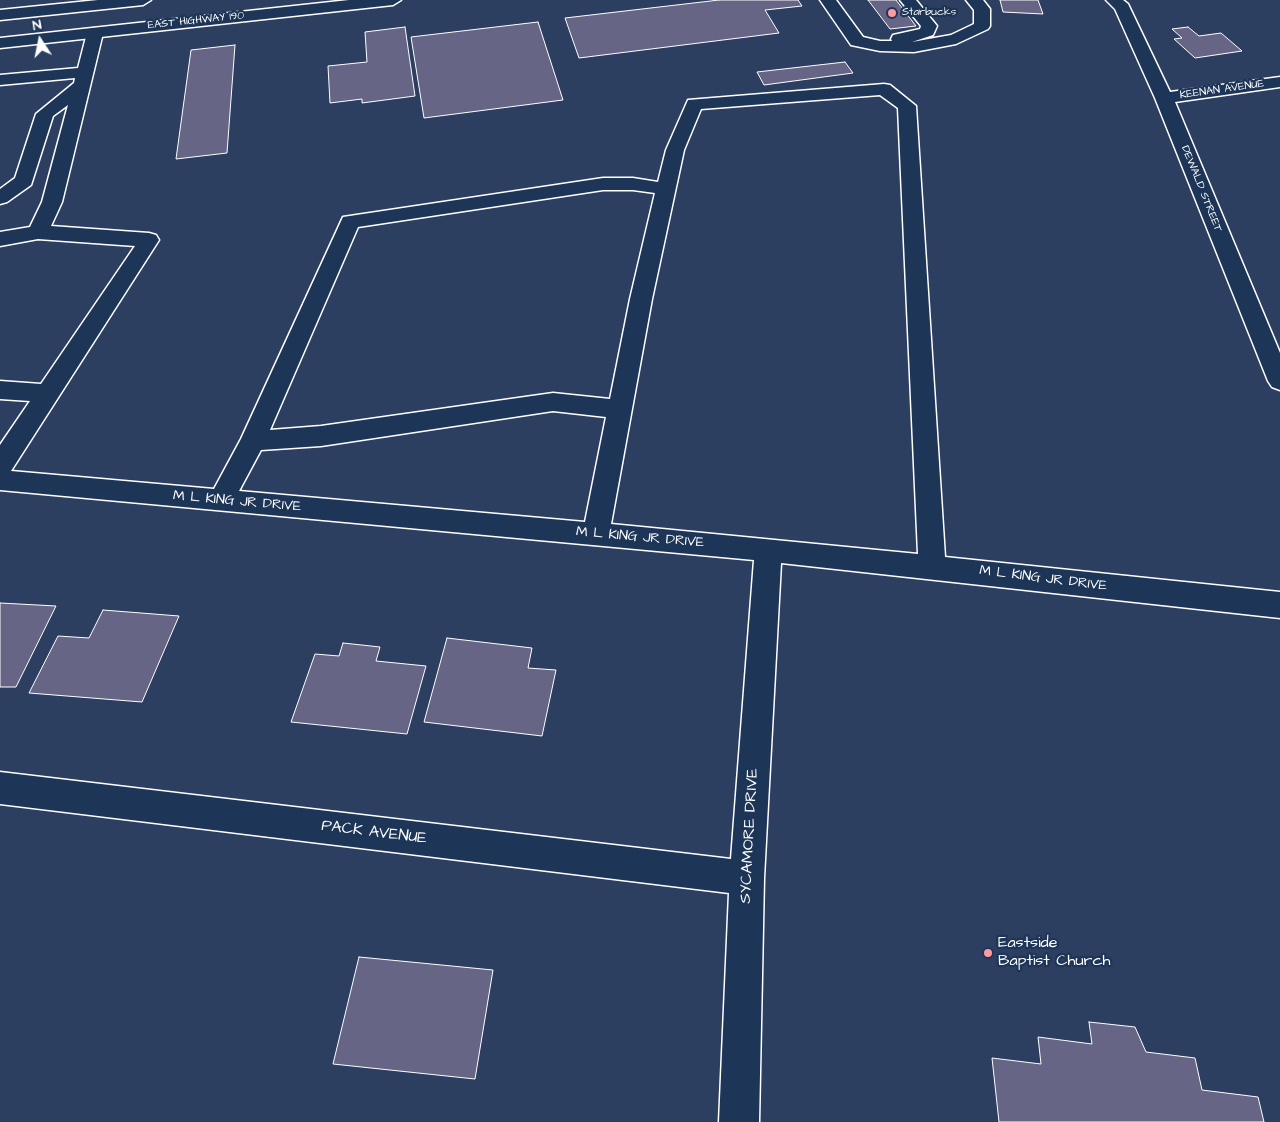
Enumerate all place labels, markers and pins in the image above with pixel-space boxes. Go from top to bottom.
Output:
place label: Starbucks [902,6,956,20]
marker: Starbucks [886,7,898,19]
place label: Eastside Baptist Church [998,934,1110,972]
marker: Eastside Baptist Church [982,947,994,959]

